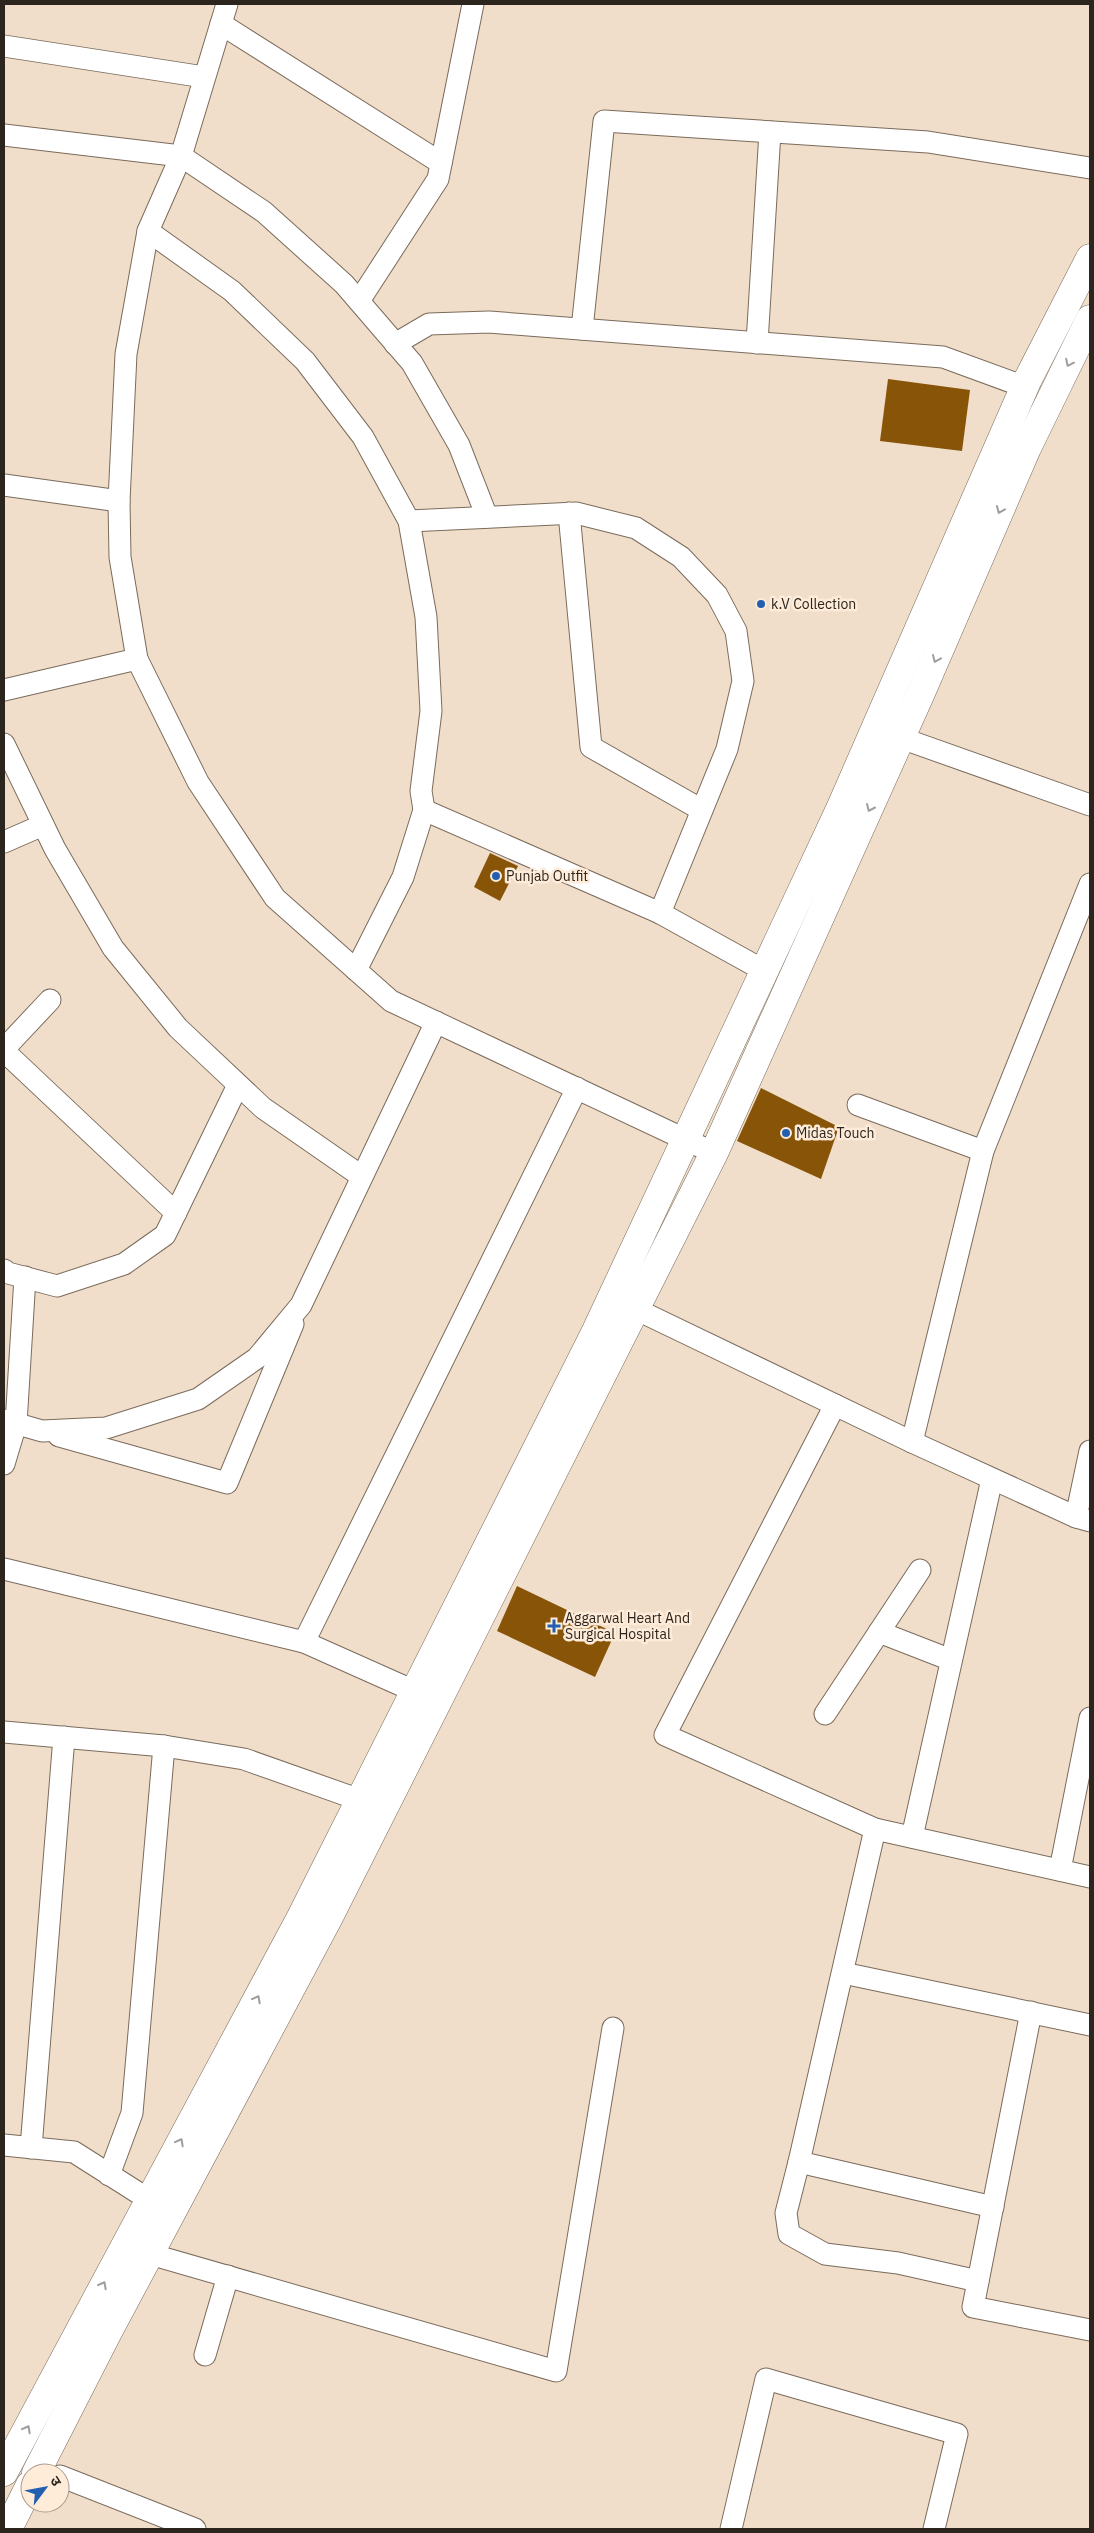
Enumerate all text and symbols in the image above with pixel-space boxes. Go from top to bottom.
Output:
one-way arrow [1065,358,1075,367]
one-way arrow [996,505,1007,514]
place label: k.V Collection [771,595,856,613]
marker: k.V Collection [755,598,767,610]
one-way arrow [931,654,942,663]
one-way arrow [865,803,876,812]
place label: Punjab Outfit [506,867,588,885]
marker: Punjab Outfit [490,870,502,882]
place label: Midas Touch [796,1124,874,1142]
marker: Midas Touch [780,1127,792,1139]
place label: Aggarwal Heart And Surgical Hospital [565,1609,690,1643]
marker: Aggarwal Heart And Surgical Hospital [547,1619,561,1633]
one-way arrow [251,1995,261,2004]
one-way arrow [174,2138,184,2147]
one-way arrow [97,2282,107,2291]
one-way arrow [21,2425,31,2434]
north arrow [20,2463,70,2513]
text: उ [46,2473,66,2490]

